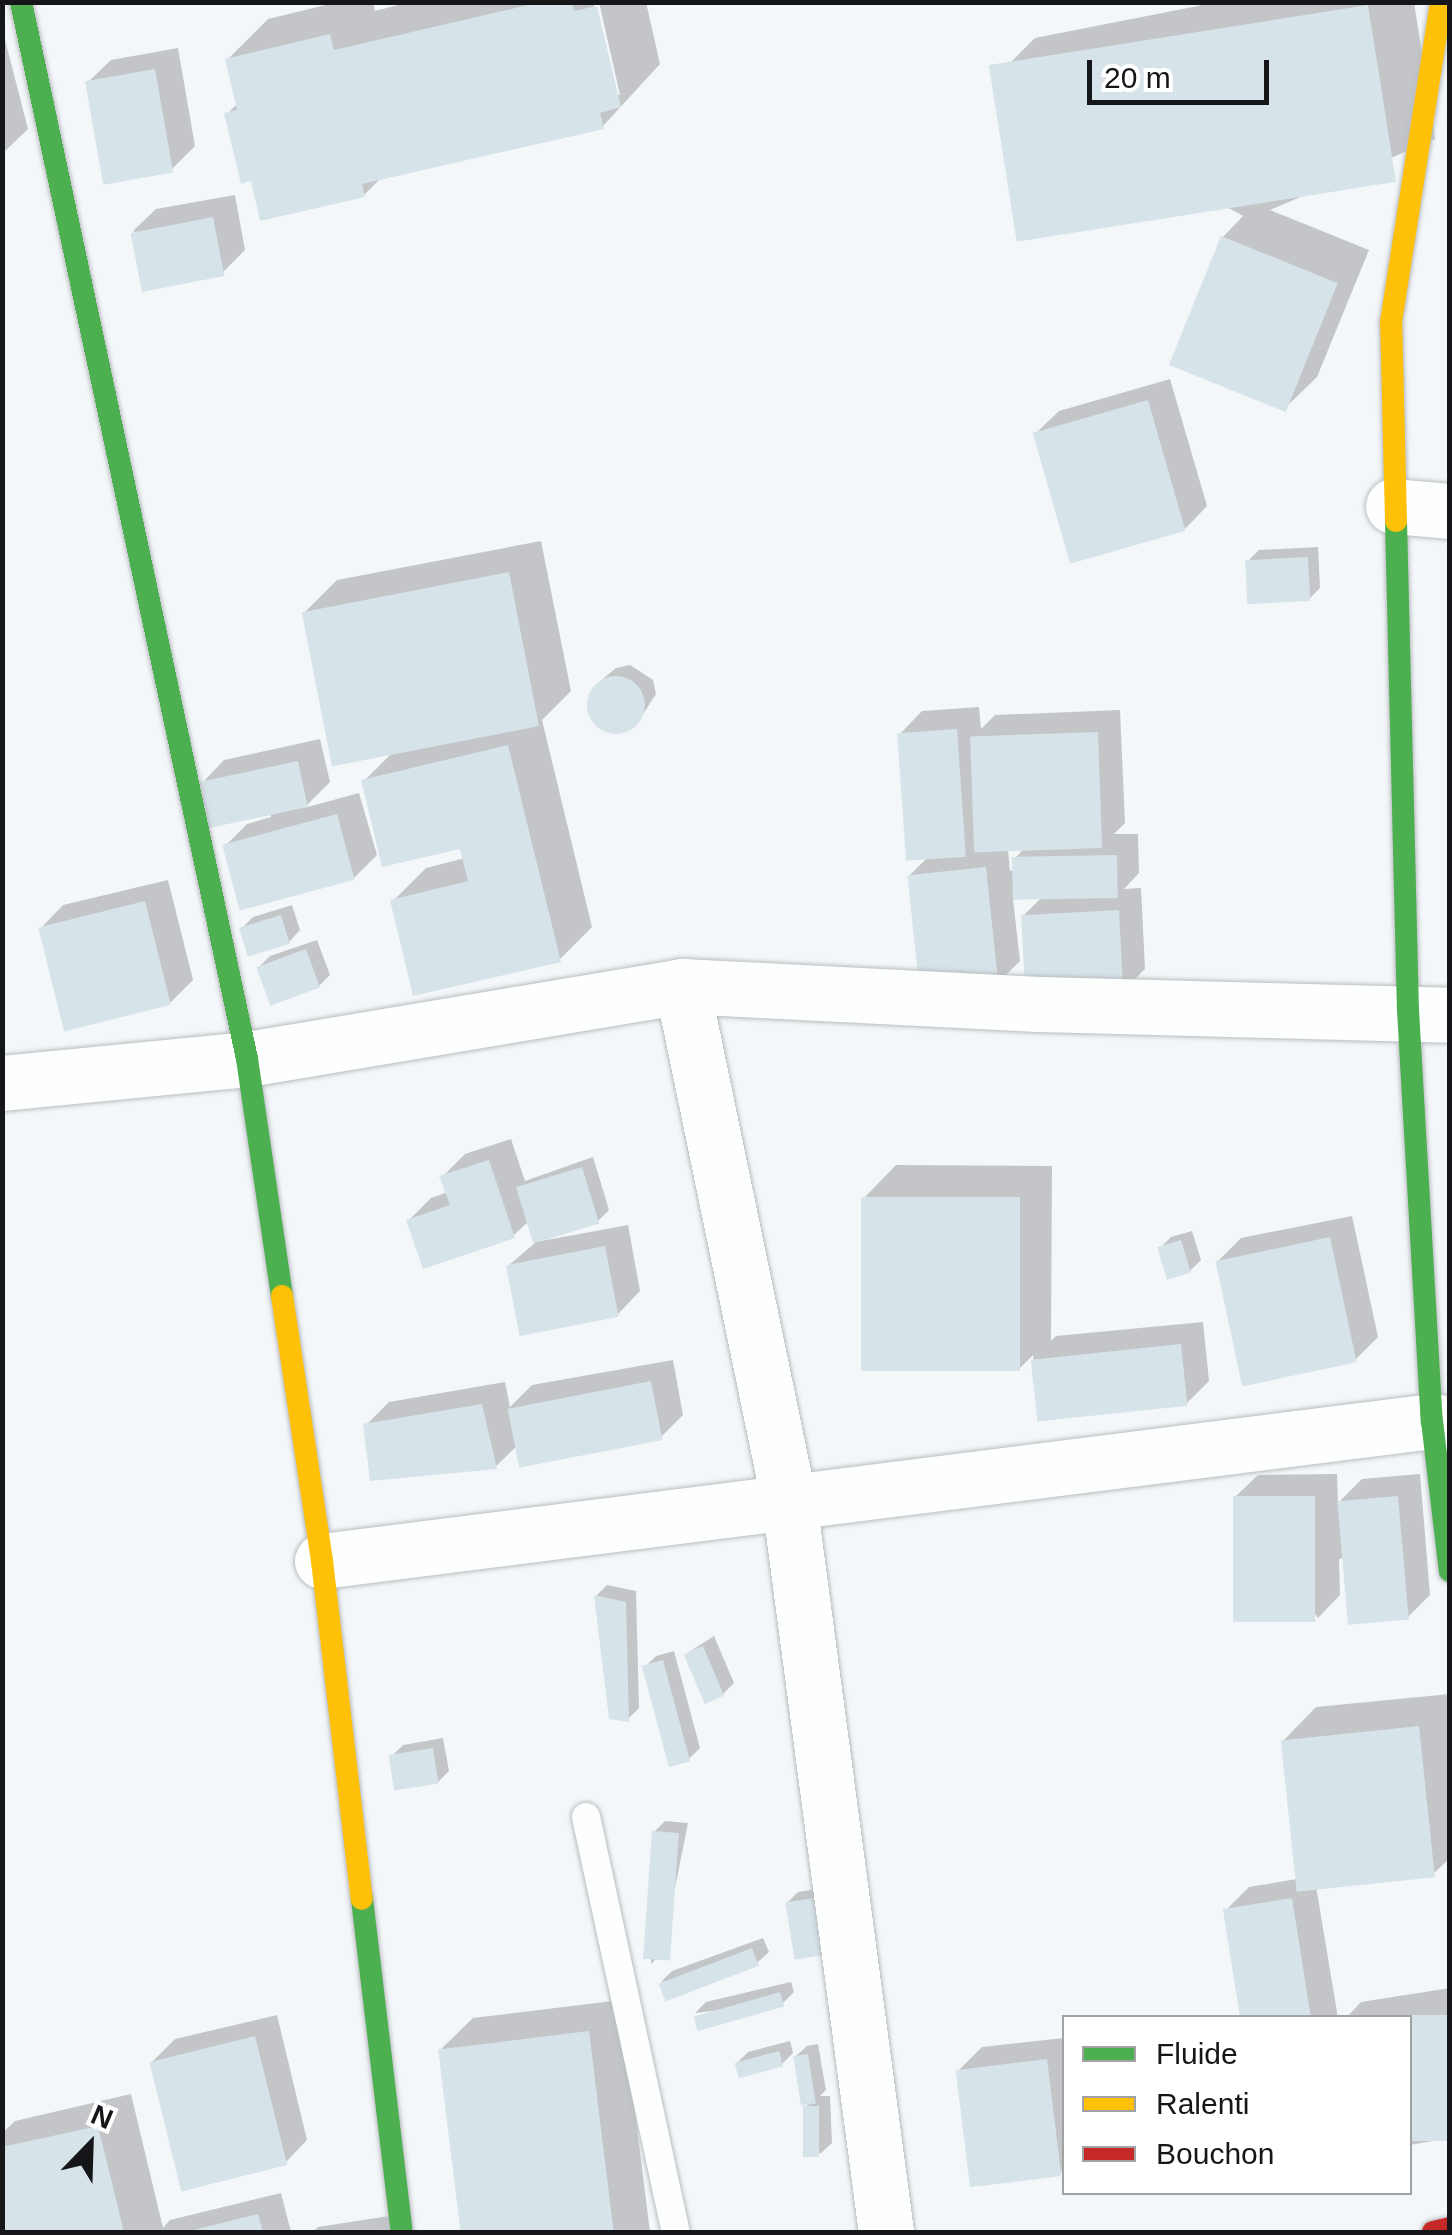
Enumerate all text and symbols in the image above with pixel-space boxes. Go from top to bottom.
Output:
scale bar [1092,40,1274,102]
text: 20 m [1104,61,1171,94]
legend [1062,2015,1412,2195]
text: Fluide [1156,2037,1238,2070]
text: Ralenti [1156,2087,1249,2120]
north arrow [40,2095,140,2195]
text: N [87,2099,117,2135]
text: Bouchon [1156,2137,1274,2170]

